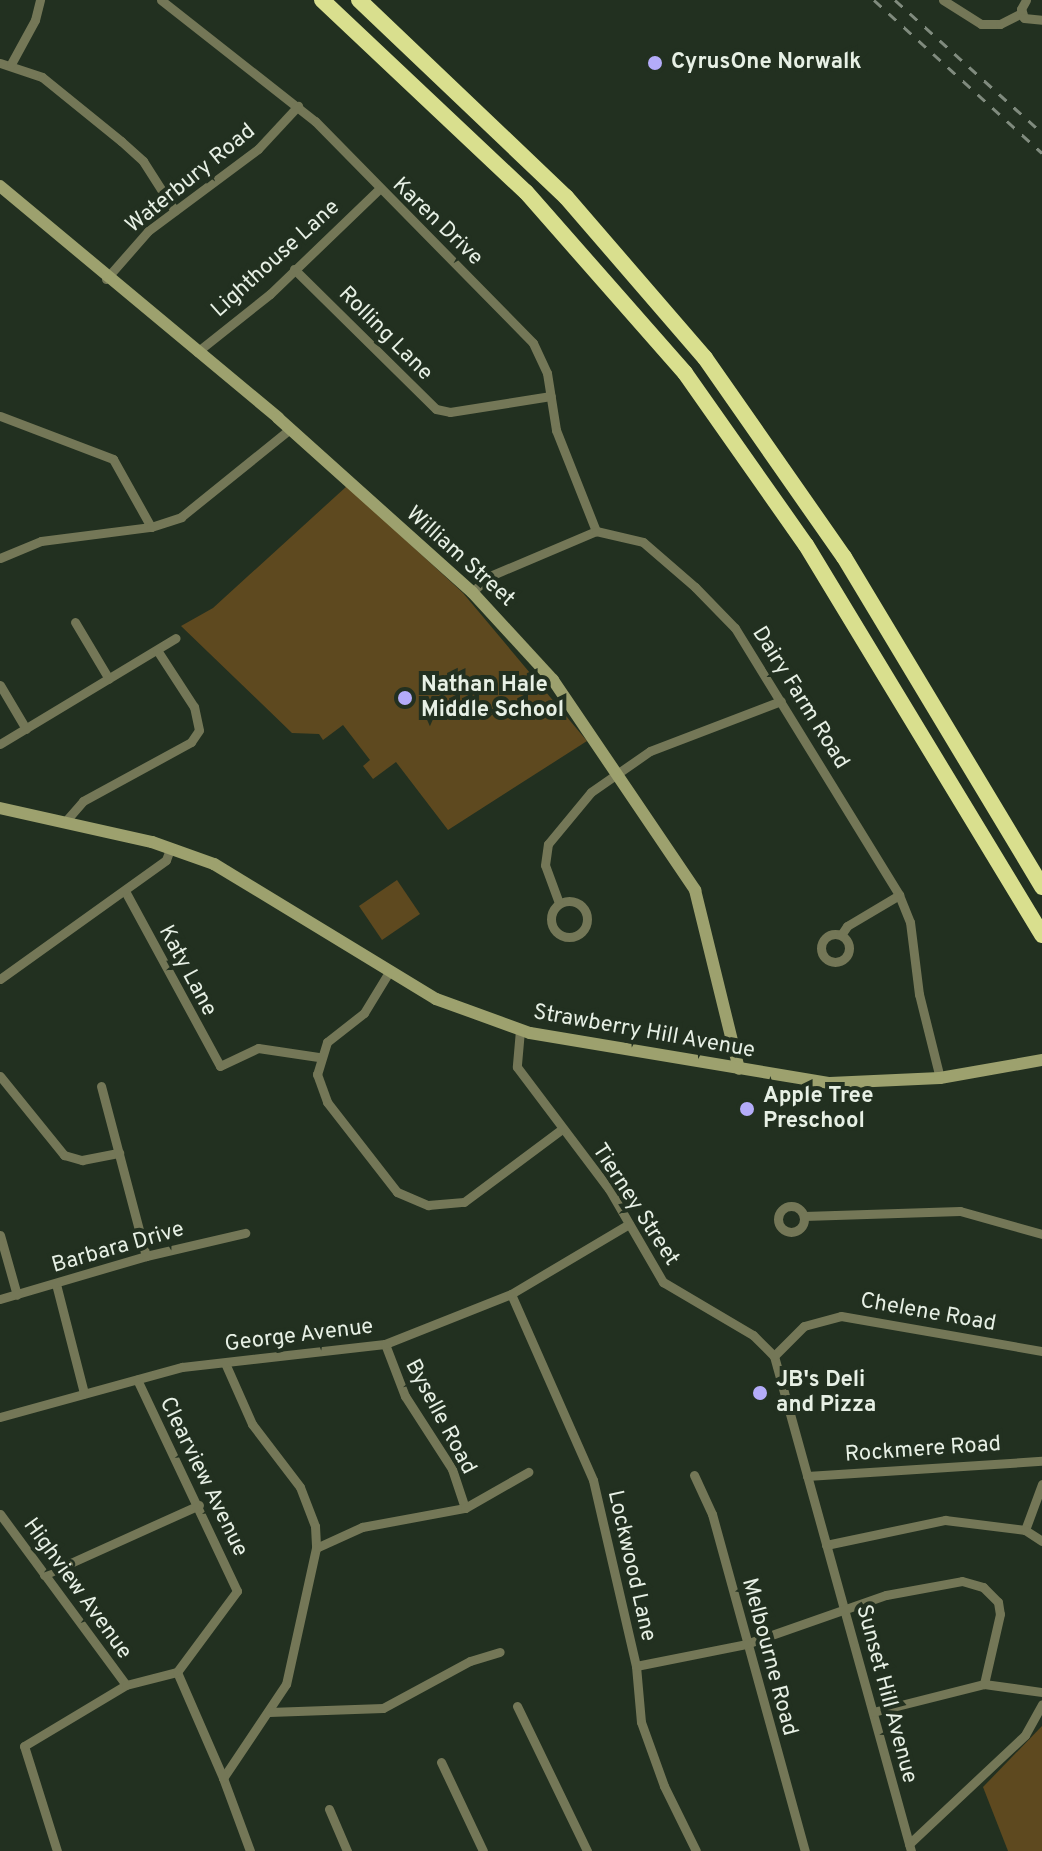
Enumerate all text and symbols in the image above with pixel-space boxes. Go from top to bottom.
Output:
place label: CyrusOne Norwalk [671,50,862,76]
marker: CyrusOne Norwalk [646,54,664,72]
street label: Waterbury Road [121,119,261,239]
street label: Karen Drive [386,172,488,272]
street label: Lighthouse Lane [206,195,346,323]
street label: Rolling Lane [332,281,438,387]
street label: William Street [400,501,520,613]
street label: Dairy Farm Road [746,622,854,774]
place label: Nathan Hale Middle School [421,672,564,724]
marker: Nathan Hale Middle School [396,689,414,707]
street label: Katy Lane [152,921,222,1021]
street label: Strawberry Hill Avenue [531,999,757,1065]
place label: Apple Tree Preschool [763,1083,873,1134]
marker: Apple Tree Preschool [738,1100,756,1118]
street label: Tierney Street [586,1139,684,1271]
street label: Barbara Drive [49,1217,187,1279]
street label: Chelene Road [858,1288,998,1338]
street label: George Avenue [223,1314,375,1358]
street label: Byselle Road [399,1355,481,1479]
place label: JB's Deli and Pizza [776,1367,876,1418]
marker: JB's Deli and Pizza [751,1384,769,1402]
street label: Clearview Avenue [153,1392,253,1562]
street label: Rockmere Road [844,1431,1002,1469]
street label: Lockwood Lane [601,1488,661,1644]
street label: Highview Avenue [17,1513,137,1665]
street label: Melbourne Road [735,1575,803,1739]
street label: Sunset Hill Avenue [849,1601,923,1787]

